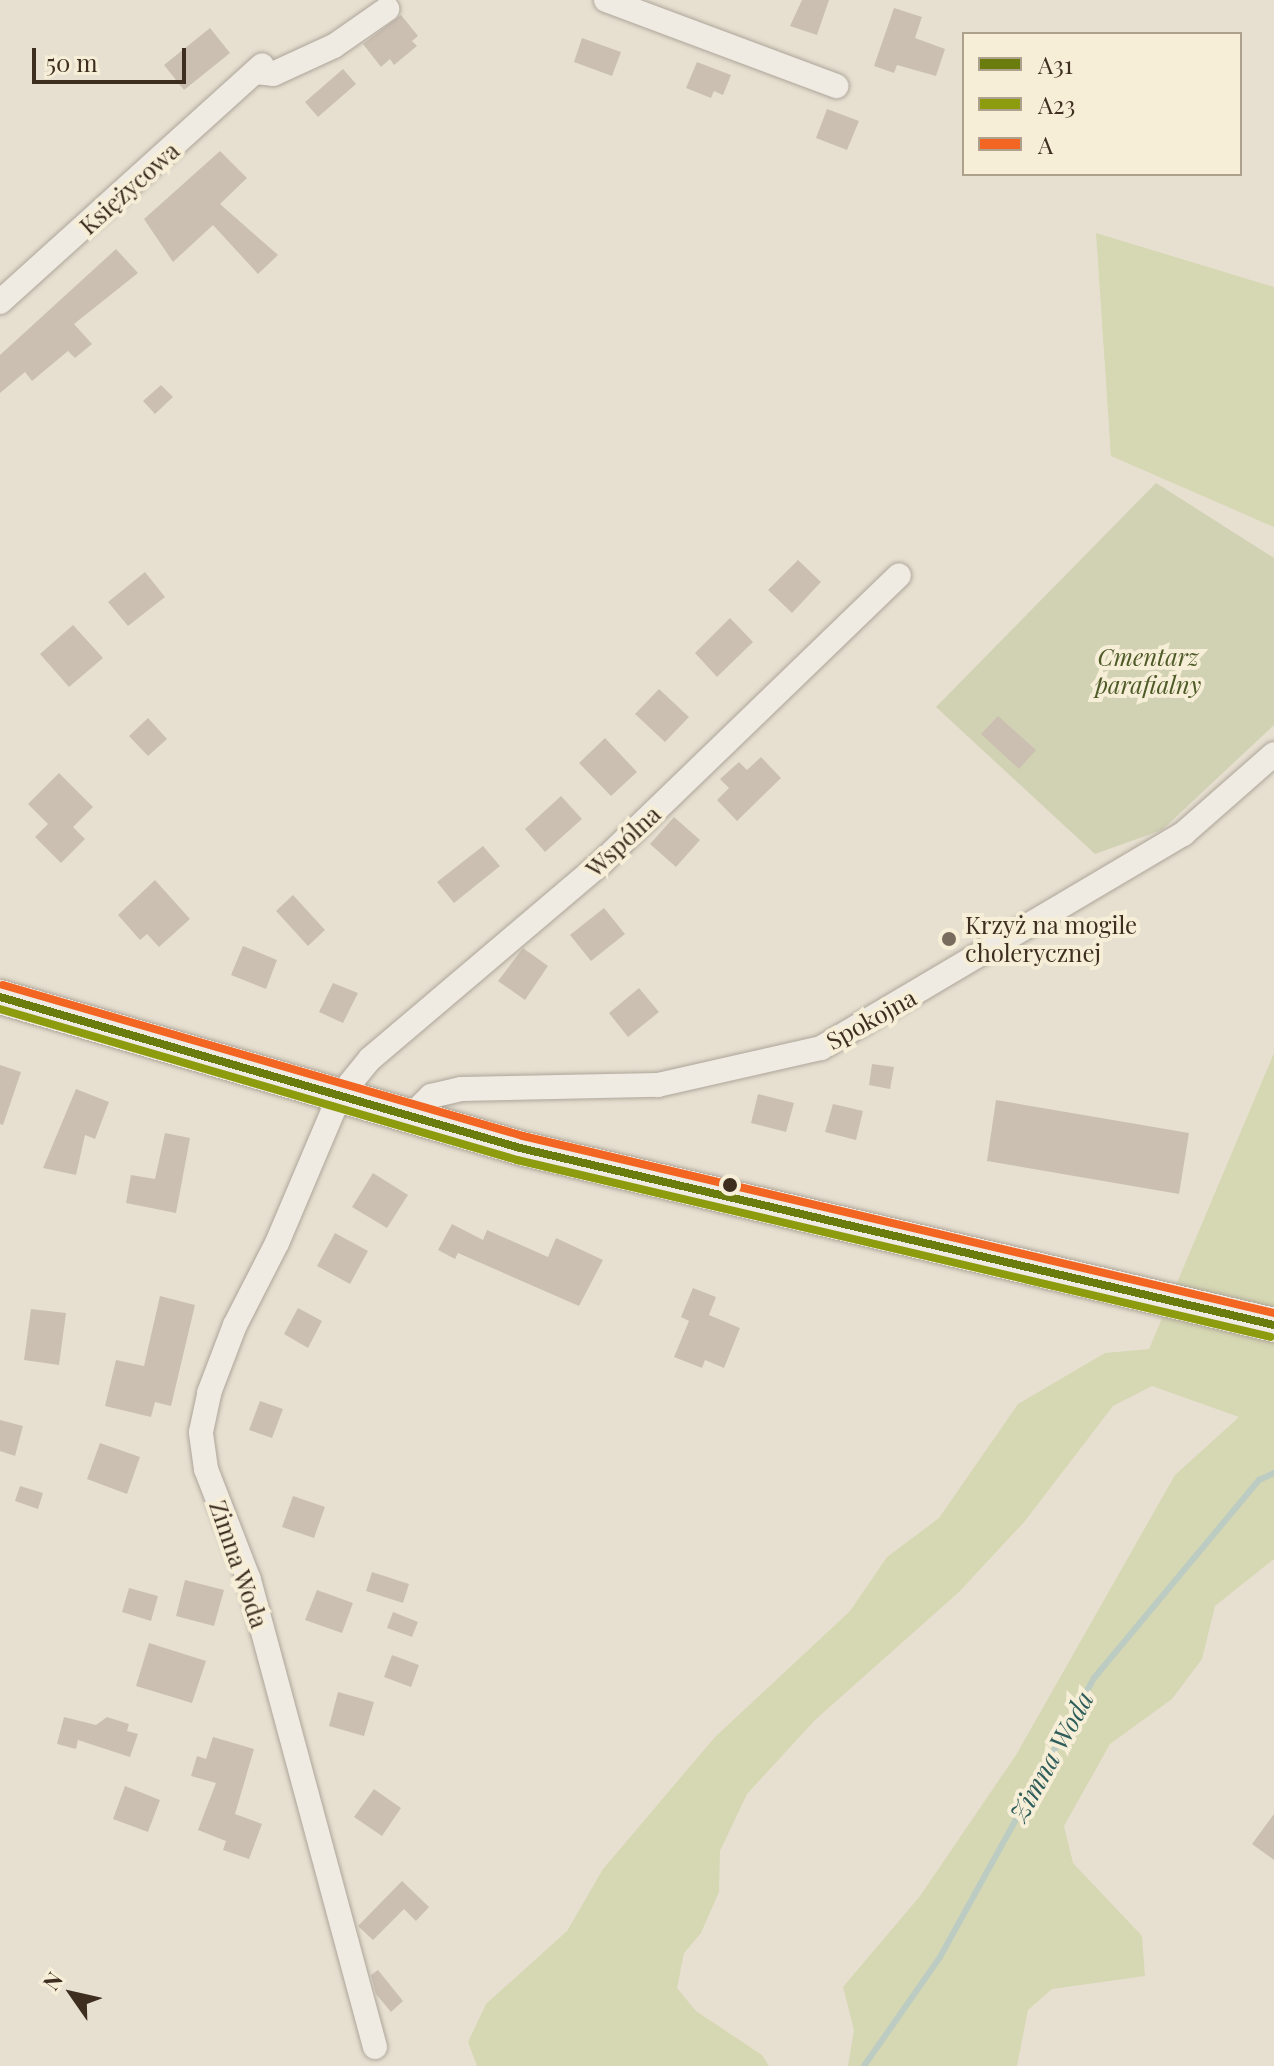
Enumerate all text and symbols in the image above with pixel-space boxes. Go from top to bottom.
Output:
scale bar [36,32,190,82]
legend [962,32,1242,176]
text: 50 m [46,46,98,78]
text: A31 [1038,48,1073,80]
text: A23 [1038,88,1075,120]
text: A [1038,128,1053,160]
street label: Księżycowa [73,136,185,240]
park label: Cmentarz parafialny [1095,643,1201,699]
street label: Wspólna [580,799,666,883]
place label: Krzyż na mogile cholerycznej [965,911,1138,967]
marker: Krzyż na mogile cholerycznej [940,930,958,948]
street label: Spokojna [821,983,921,1055]
unlabelled marker [722,1177,738,1193]
street label: Zimna Woda [204,1496,274,1632]
water label: Zimna Woda [1002,1685,1100,1827]
north arrow [32,1954,112,2034]
text: N [35,1966,69,1996]

